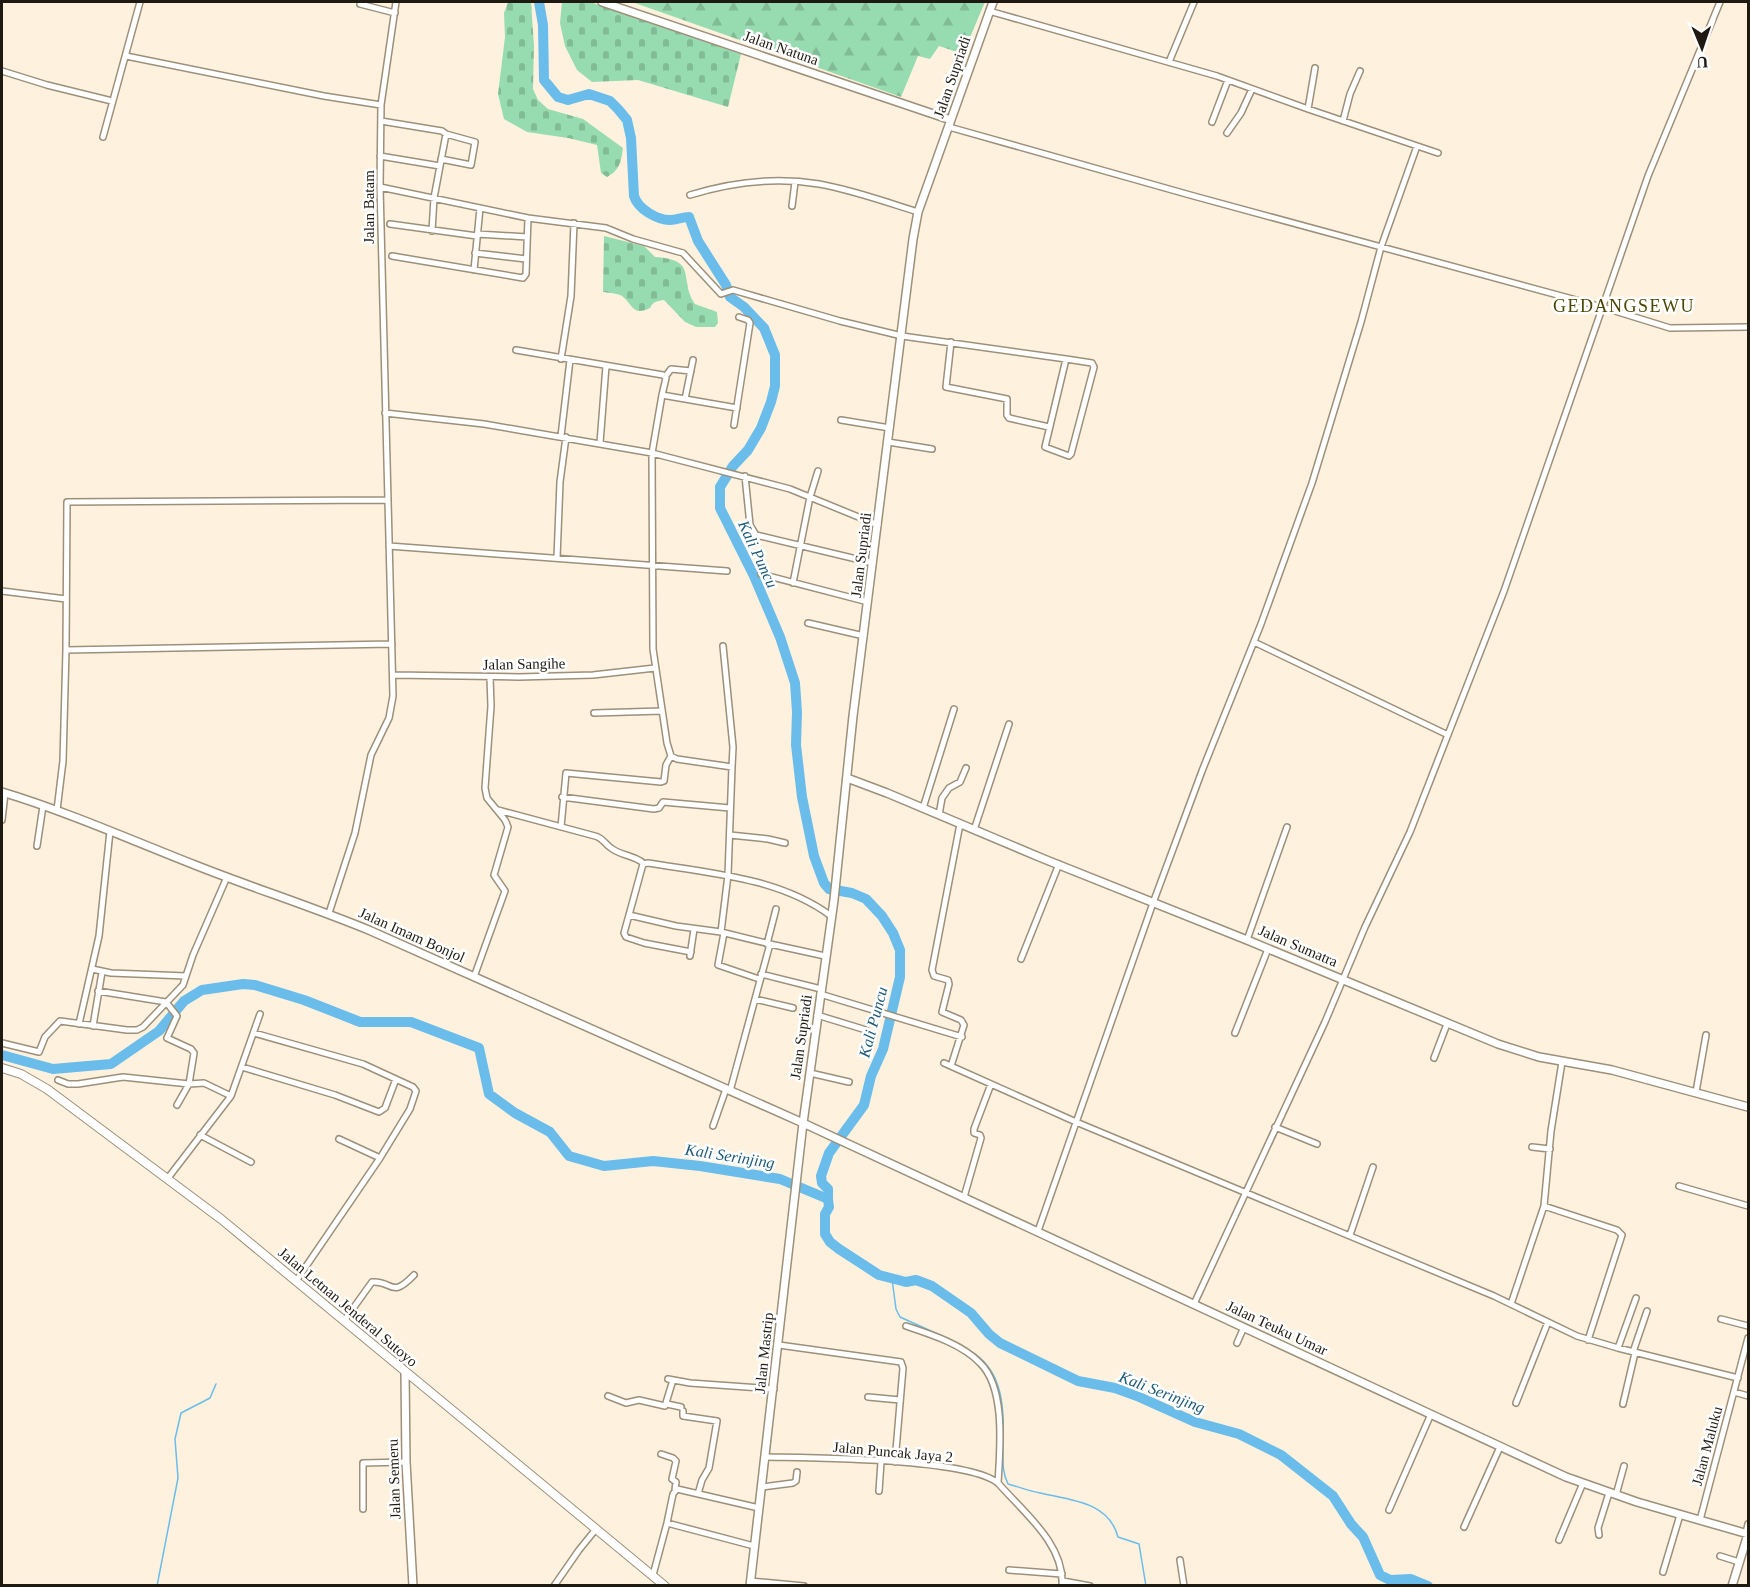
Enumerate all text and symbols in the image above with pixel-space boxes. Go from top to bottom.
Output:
north arrow [1672,18,1732,78]
street label: Jalan Natuna [742,28,821,68]
street label: Jalan Supriadi [931,34,973,120]
text: U [1696,54,1709,71]
street label: Jalan Batam [361,170,377,244]
district label: GEDANGSEWU [1553,296,1695,316]
street label: Jalan Supriadi [848,512,874,598]
water label: Kali Puncu [735,517,781,590]
street label: Jalan Sangihe [482,655,566,673]
street label: Jalan Imam Bonjol [357,904,467,966]
street label: Jalan Sumatra [1256,922,1340,970]
water label: Kali Puncu [855,985,891,1060]
street label: Jalan Supriadi [787,994,815,1080]
water label: Kali Serinjing [683,1140,776,1172]
street label: Jalan Letnan Jenderal Sutoyo [275,1244,421,1370]
street label: Jalan Teuku Umar [1224,1298,1330,1358]
street label: Jalan Mastrip [752,1312,776,1394]
water label: Kali Serinjing [1116,1368,1207,1417]
street label: Jalan Maluku [1689,1404,1725,1487]
street label: Jalan Semeru [385,1438,403,1519]
street label: Jalan Puncak Jaya 2 [832,1439,954,1465]

